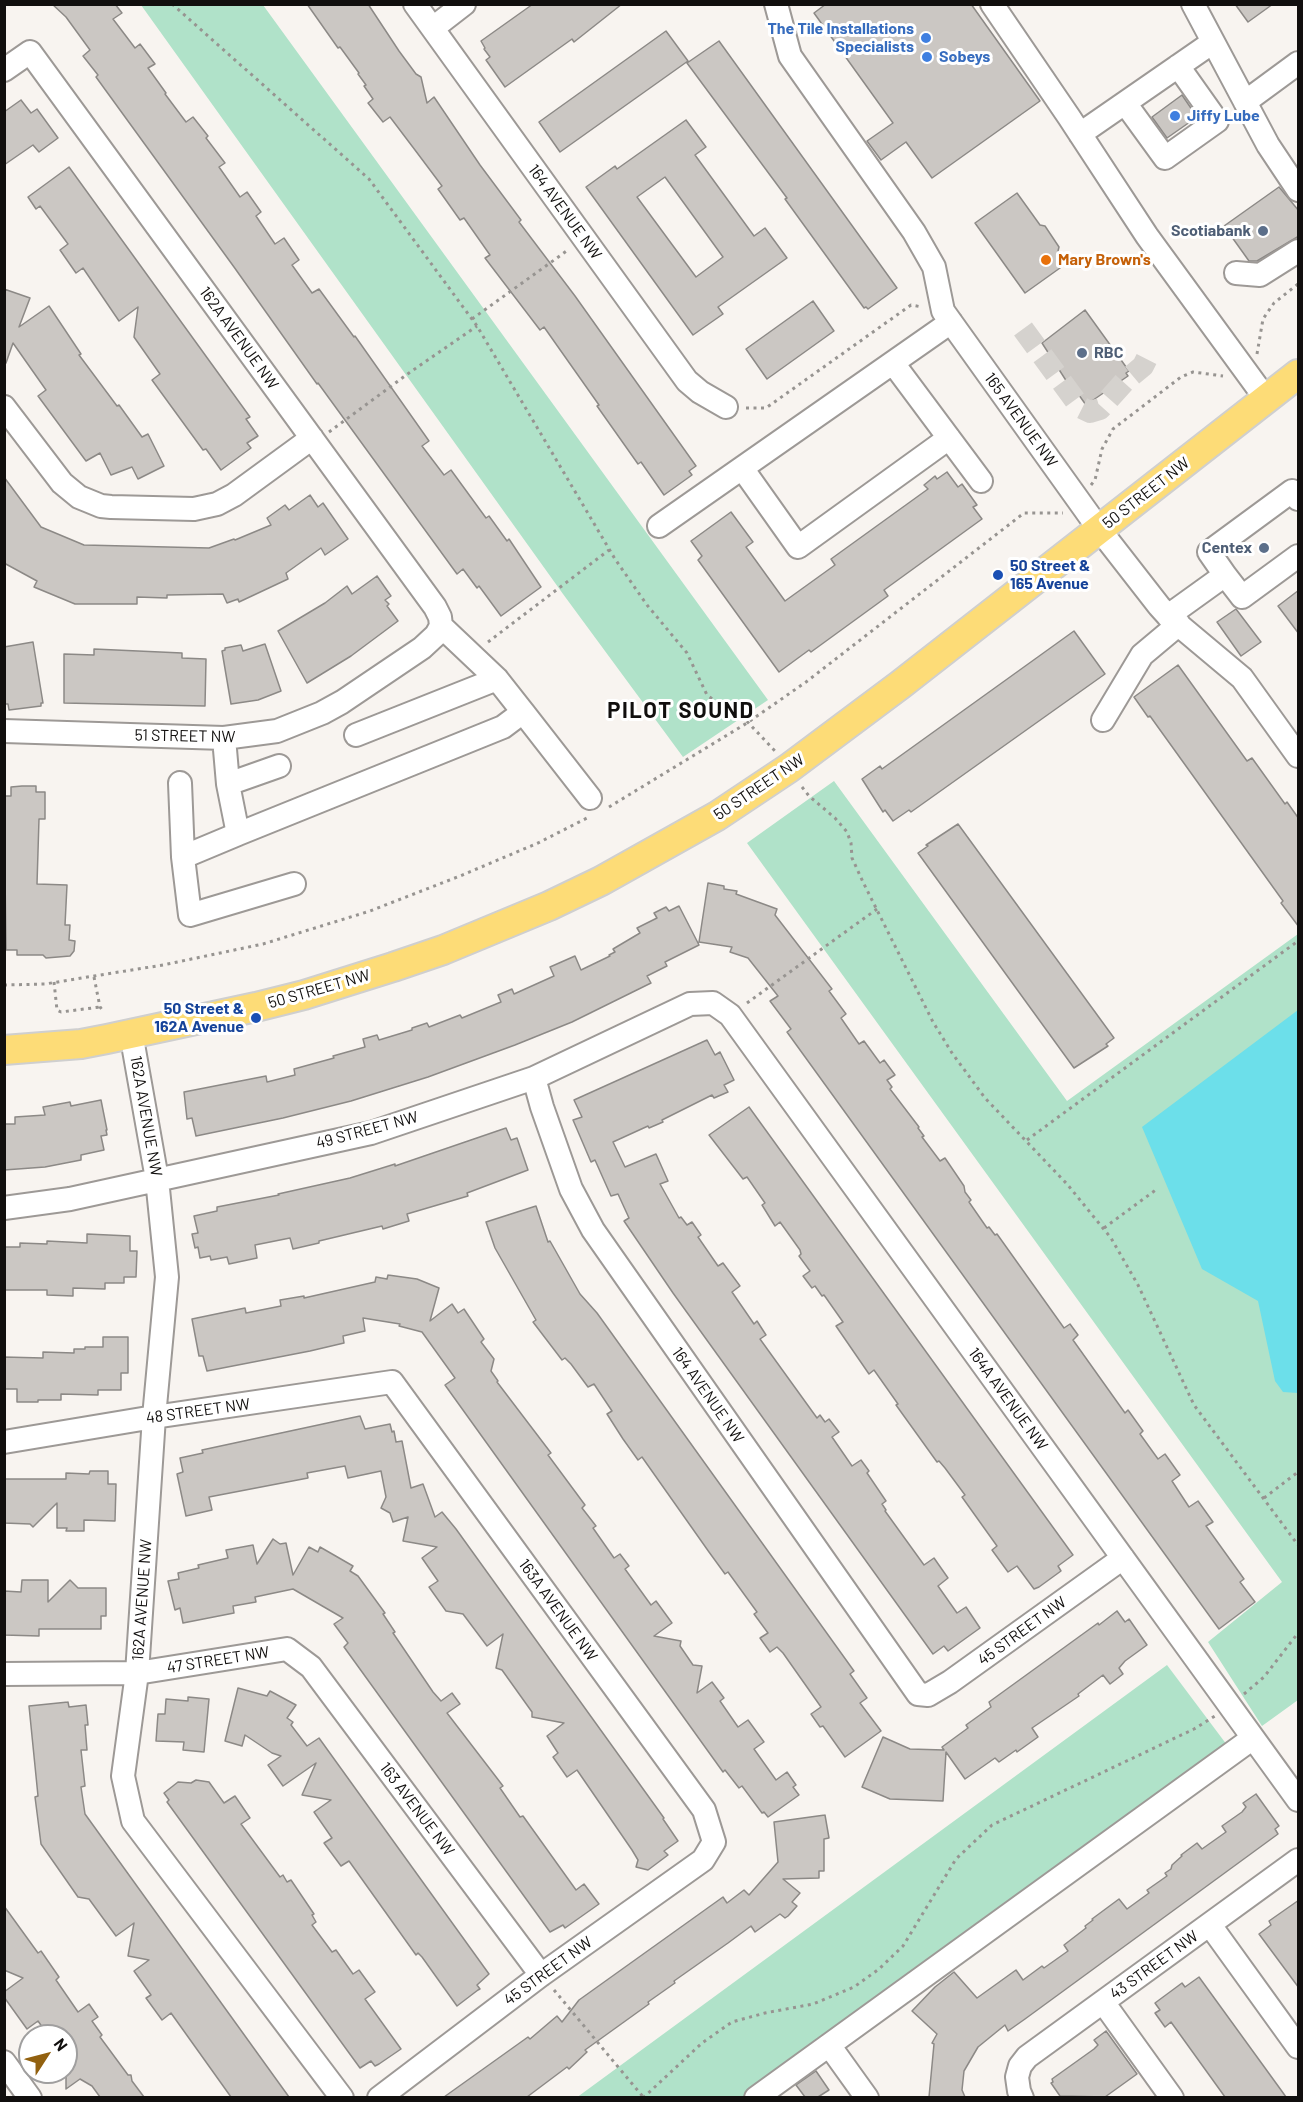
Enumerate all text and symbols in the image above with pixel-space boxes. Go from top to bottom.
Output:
place label: The Tile Installations Specialists [767,19,914,57]
marker: The Tile Installations Specialists [919,31,933,45]
place label: Sobeys [939,47,990,67]
marker: Sobeys [920,50,934,64]
place label: Jiffy Lube [1187,106,1260,126]
marker: Jiffy Lube [1168,109,1182,123]
street label: 164 AVENUE NW [524,161,606,263]
place label: Scotiabank [1171,221,1251,241]
marker: Scotiabank [1256,224,1270,238]
place label: Mary Brown's [1058,250,1151,270]
marker: Mary Brown's [1039,253,1053,267]
street label: 162A AVENUE NW [195,283,283,393]
place label: RBC [1094,343,1123,363]
marker: RBC [1075,346,1089,360]
street label: 165 AVENUE NW [980,369,1062,471]
street label: 50 STREET NW [1099,453,1193,533]
place label: Centex [1202,538,1252,558]
marker: Centex [1257,541,1271,555]
place label: 50 Street & 165 Avenue [1010,556,1090,594]
marker: 50 Street & 165 Avenue [991,568,1005,582]
district label: PILOT SOUND [607,698,755,724]
street label: 51 STREET NW [134,726,236,746]
street label: 50 STREET NW [710,750,808,824]
street label: 50 STREET NW [266,965,372,1013]
place label: 50 Street & 162A Avenue [154,999,244,1037]
marker: 50 Street & 162A Avenue [249,1011,263,1025]
street label: 162A AVENUE NW [126,1054,166,1178]
street label: 49 STREET NW [314,1107,420,1153]
street label: 164 AVENUE NW [668,1343,748,1447]
street label: 164A AVENUE NW [964,1344,1052,1454]
street label: 48 STREET NW [145,1394,251,1428]
street label: 162A AVENUE NW [128,1538,156,1662]
street label: 163A AVENUE NW [514,1555,602,1665]
street label: 45 STREET NW [974,1592,1070,1670]
street label: 47 STREET NW [165,1642,271,1678]
street label: 163 AVENUE NW [376,1758,458,1860]
street label: 43 STREET NW [1106,1926,1202,2004]
street label: 45 STREET NW [500,1932,596,2010]
north arrow [18,2024,78,2084]
text: N [51,2034,72,2054]

